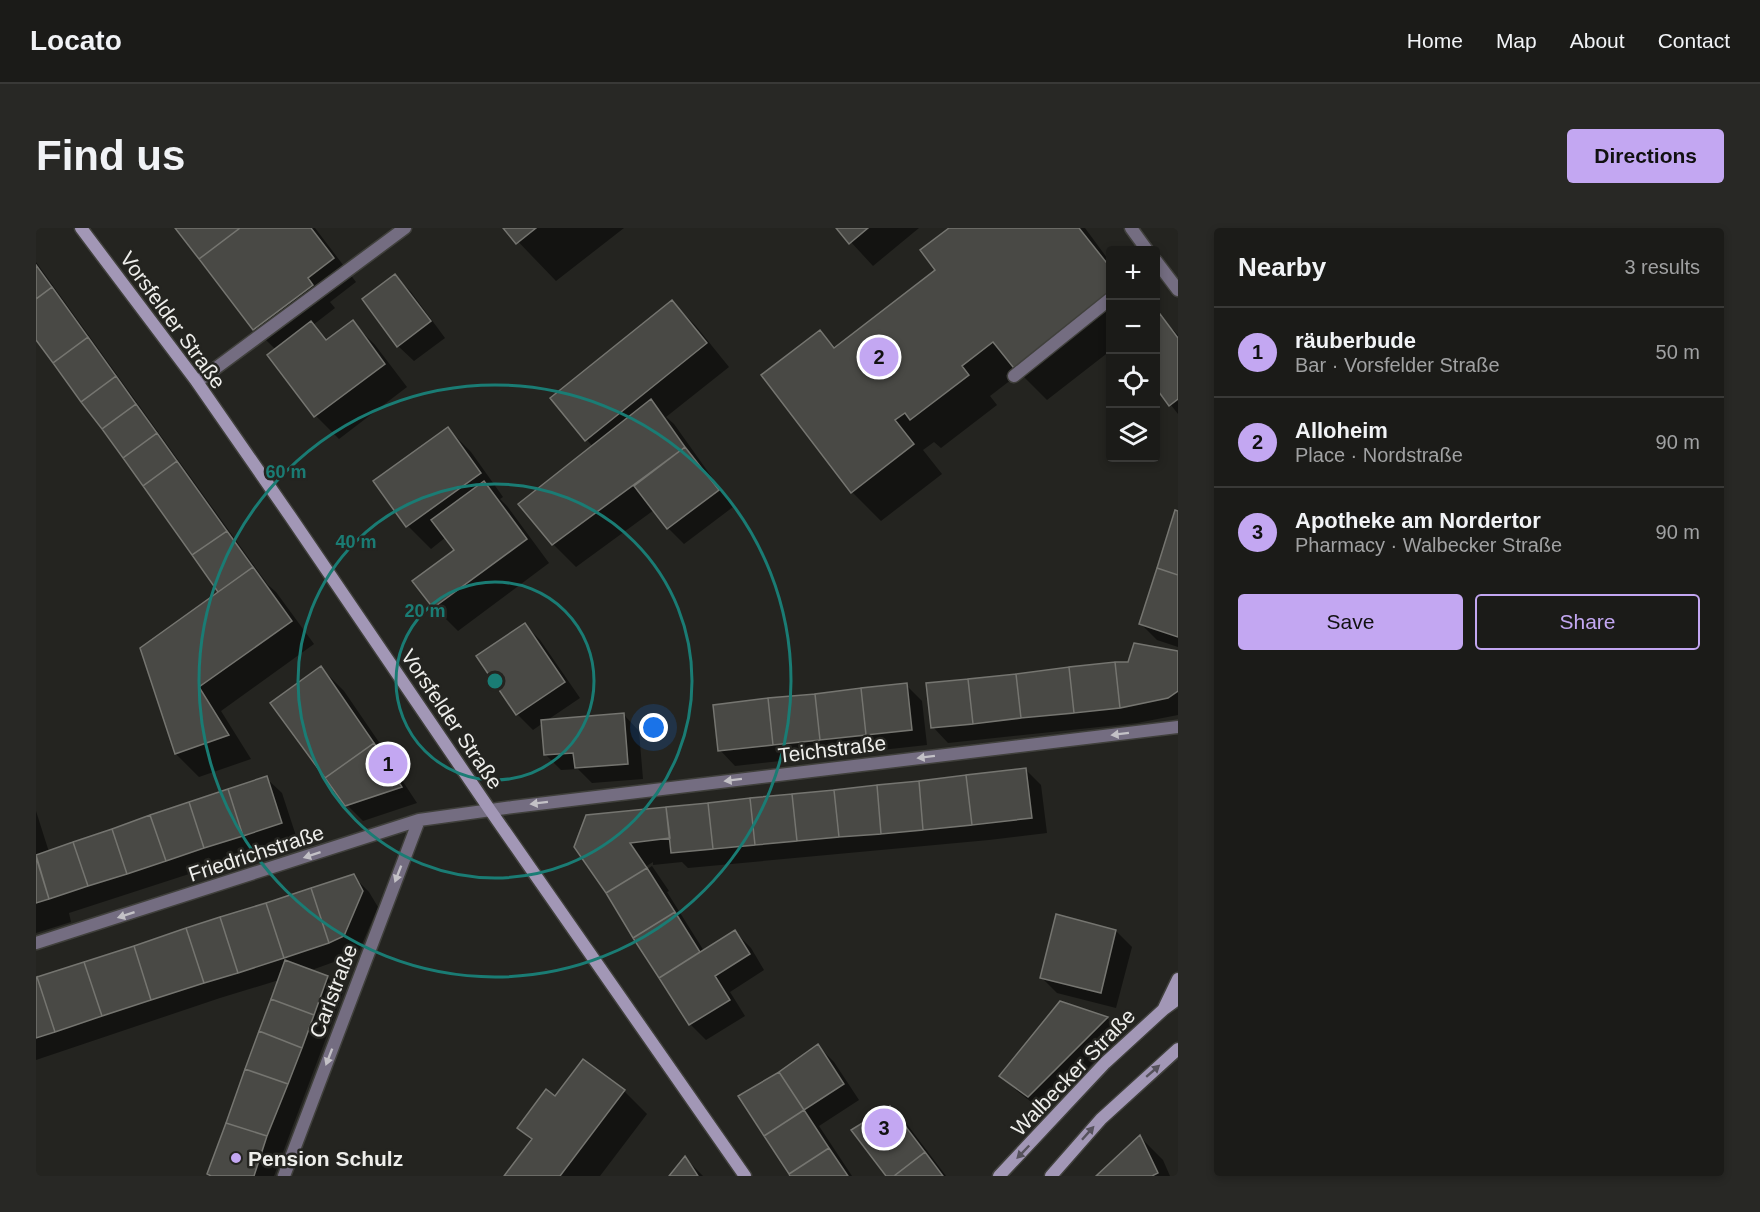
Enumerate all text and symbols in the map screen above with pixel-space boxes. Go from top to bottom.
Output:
text: Locato [30,25,122,56]
text: Home [1407,29,1463,52]
text: Map [1496,29,1537,52]
text: About [1570,29,1625,52]
text: Contact [1658,29,1730,52]
button: Directions [1567,129,1724,183]
text: Find us [36,132,185,179]
map controls [1106,246,1160,462]
button: + [1106,246,1160,300]
street label: Vorsfelder Straße [116,247,230,393]
text: Nearby [1238,252,1326,282]
text: 3 results [1624,256,1700,278]
button: − [1106,300,1160,354]
text: räuberbude [1295,328,1416,353]
pin: 2 [860,334,898,380]
text: 1 [1252,341,1263,363]
text: 50 m [1656,341,1700,363]
button: locate [1106,354,1160,408]
text: Bar · Vorsfelder Straße [1295,354,1500,376]
button: layers [1106,408,1160,462]
text: Alloheim [1295,418,1388,443]
text: 2 [1252,431,1263,453]
text: 90 m [1656,431,1700,453]
text: Place · Nordstraße [1295,444,1463,466]
text: 60 m [265,462,307,482]
text: Apotheke am Nordertor [1295,508,1541,533]
text: 3 [1252,521,1263,543]
text: 90 m [1656,521,1700,543]
text: 40 m [335,532,377,552]
text: Pharmacy · Walbecker Straße [1295,534,1562,556]
button: Save [1238,594,1463,650]
button: Share [1475,594,1700,650]
text: 20 m [404,601,446,621]
street label: Vorsfelder Straße [397,645,507,793]
centre of rings [485,671,505,691]
your location [639,713,668,742]
one-way arrow [1110,729,1129,739]
street label: Teichstraße [777,731,887,767]
pin: 1 [368,742,408,786]
one-way arrow [917,752,936,762]
one-way arrow [723,776,742,785]
one-way arrow [529,799,548,808]
street label: Friedrichstraße [185,820,327,886]
one-way arrow [303,851,321,860]
one-way arrow [393,866,403,884]
one-way arrow [117,910,135,920]
street label: Carlstraße [305,941,361,1041]
street label: Walbecker Straße [1007,1004,1139,1140]
one-way arrow [324,1048,333,1066]
one-way arrow [1145,1065,1160,1078]
pin: 3 [864,1106,904,1150]
one-way arrow [1081,1126,1095,1141]
one-way arrow [1016,1144,1030,1158]
place label: Pension Schulz [248,1147,403,1170]
marker: Pension Schulz [229,1151,243,1165]

